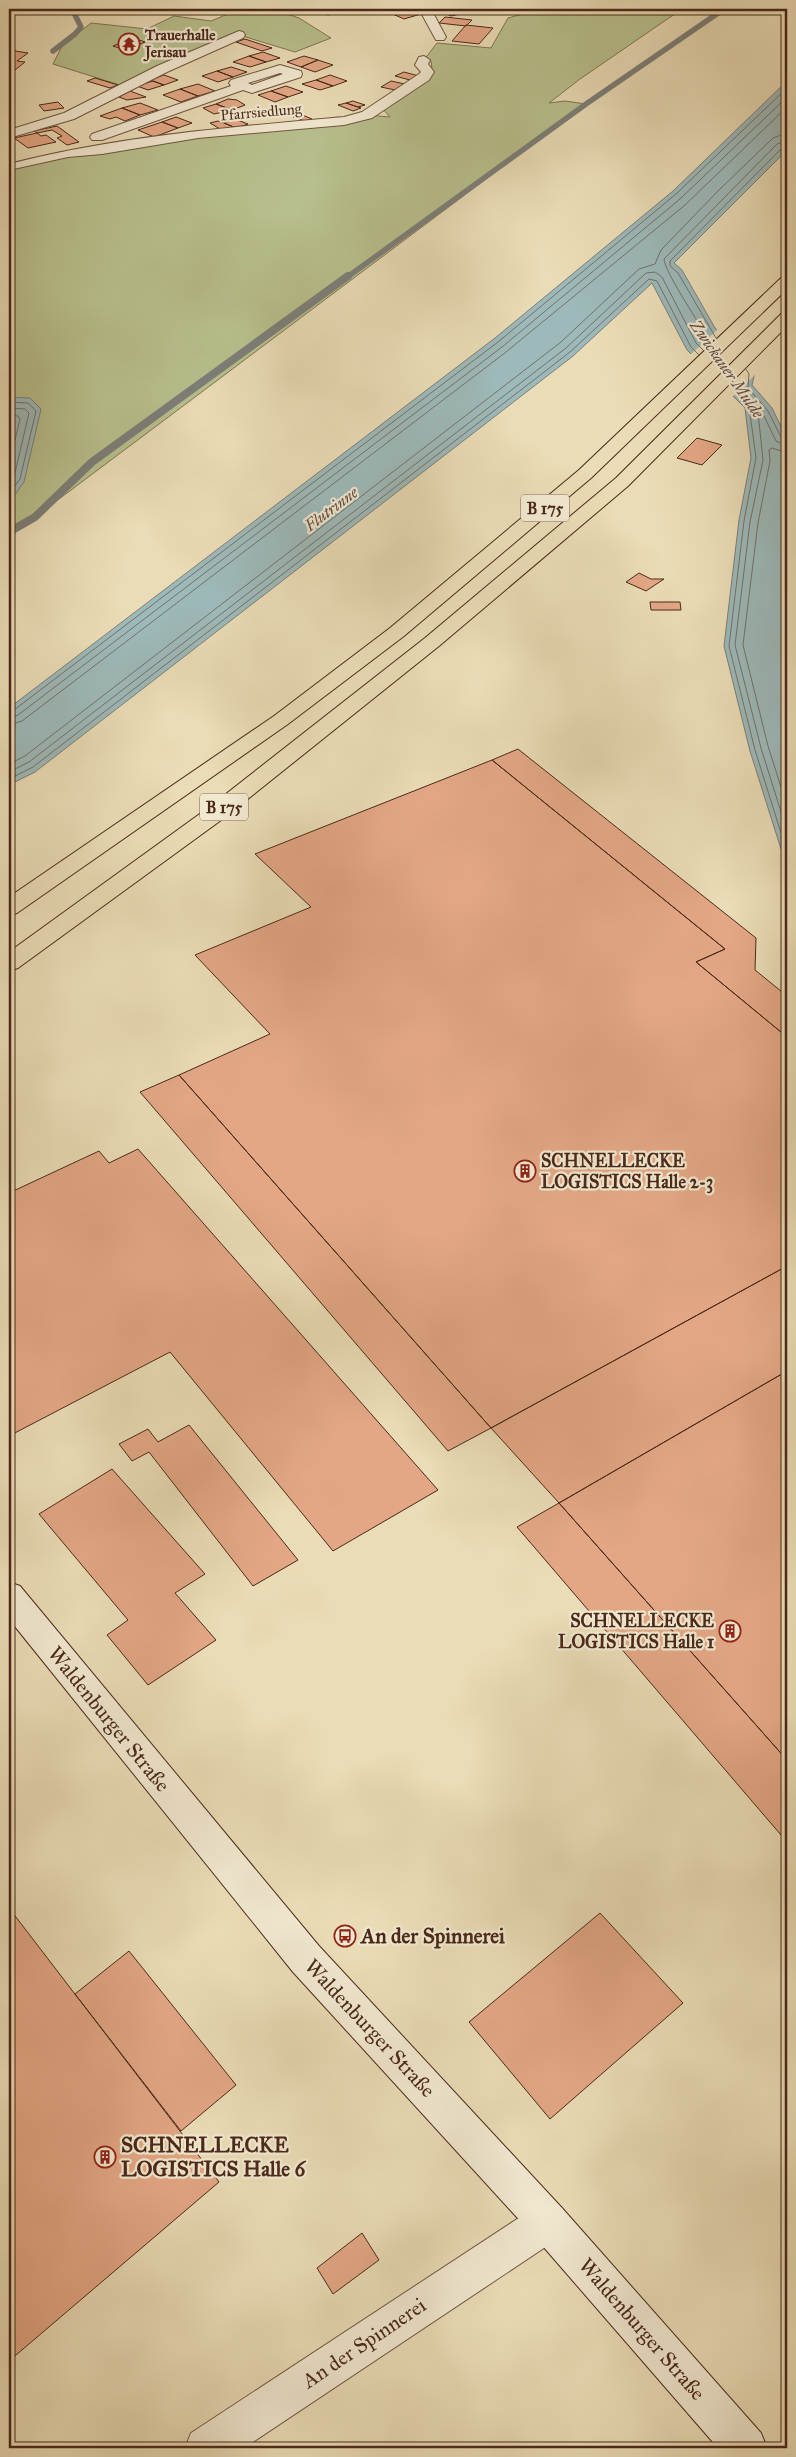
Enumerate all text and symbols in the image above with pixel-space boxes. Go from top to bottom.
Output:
place label: Trauerhalle Jerisau [143,26,216,62]
temple icon: Trauerhalle Jerisau [117,32,141,56]
street label: Pfarrsiedlung [220,99,303,125]
water label: Zwickauer Mulde [686,316,768,422]
water label: Flutrinne [300,482,362,536]
road number: B 175 [521,494,569,522]
road number: B 175 [200,794,248,820]
place label: SCHNELLECKE LOGISTICS Halle 2-3 [541,1150,713,1194]
building icon: SCHNELLECKE LOGISTICS Halle 2-3 [513,1159,537,1183]
place label: SCHNELLECKE LOGISTICS Halle 1 [558,1610,714,1653]
building icon: SCHNELLECKE LOGISTICS Halle 1 [718,1619,742,1643]
street label: Waldenburger Straße [42,1641,176,1797]
place label: An der Spinnerei [359,1923,505,1949]
bus stop icon: An der Spinnerei [333,1924,357,1948]
street label: Waldenburger Straße [299,1953,441,2103]
place label: SCHNELLECKE LOGISTICS Halle 6 [121,2132,307,2182]
building icon: SCHNELLECKE LOGISTICS Halle 6 [93,2145,117,2169]
street label: Waldenburger Straße [573,2253,711,2406]
street label: An der Spinnerei [296,2292,431,2395]

